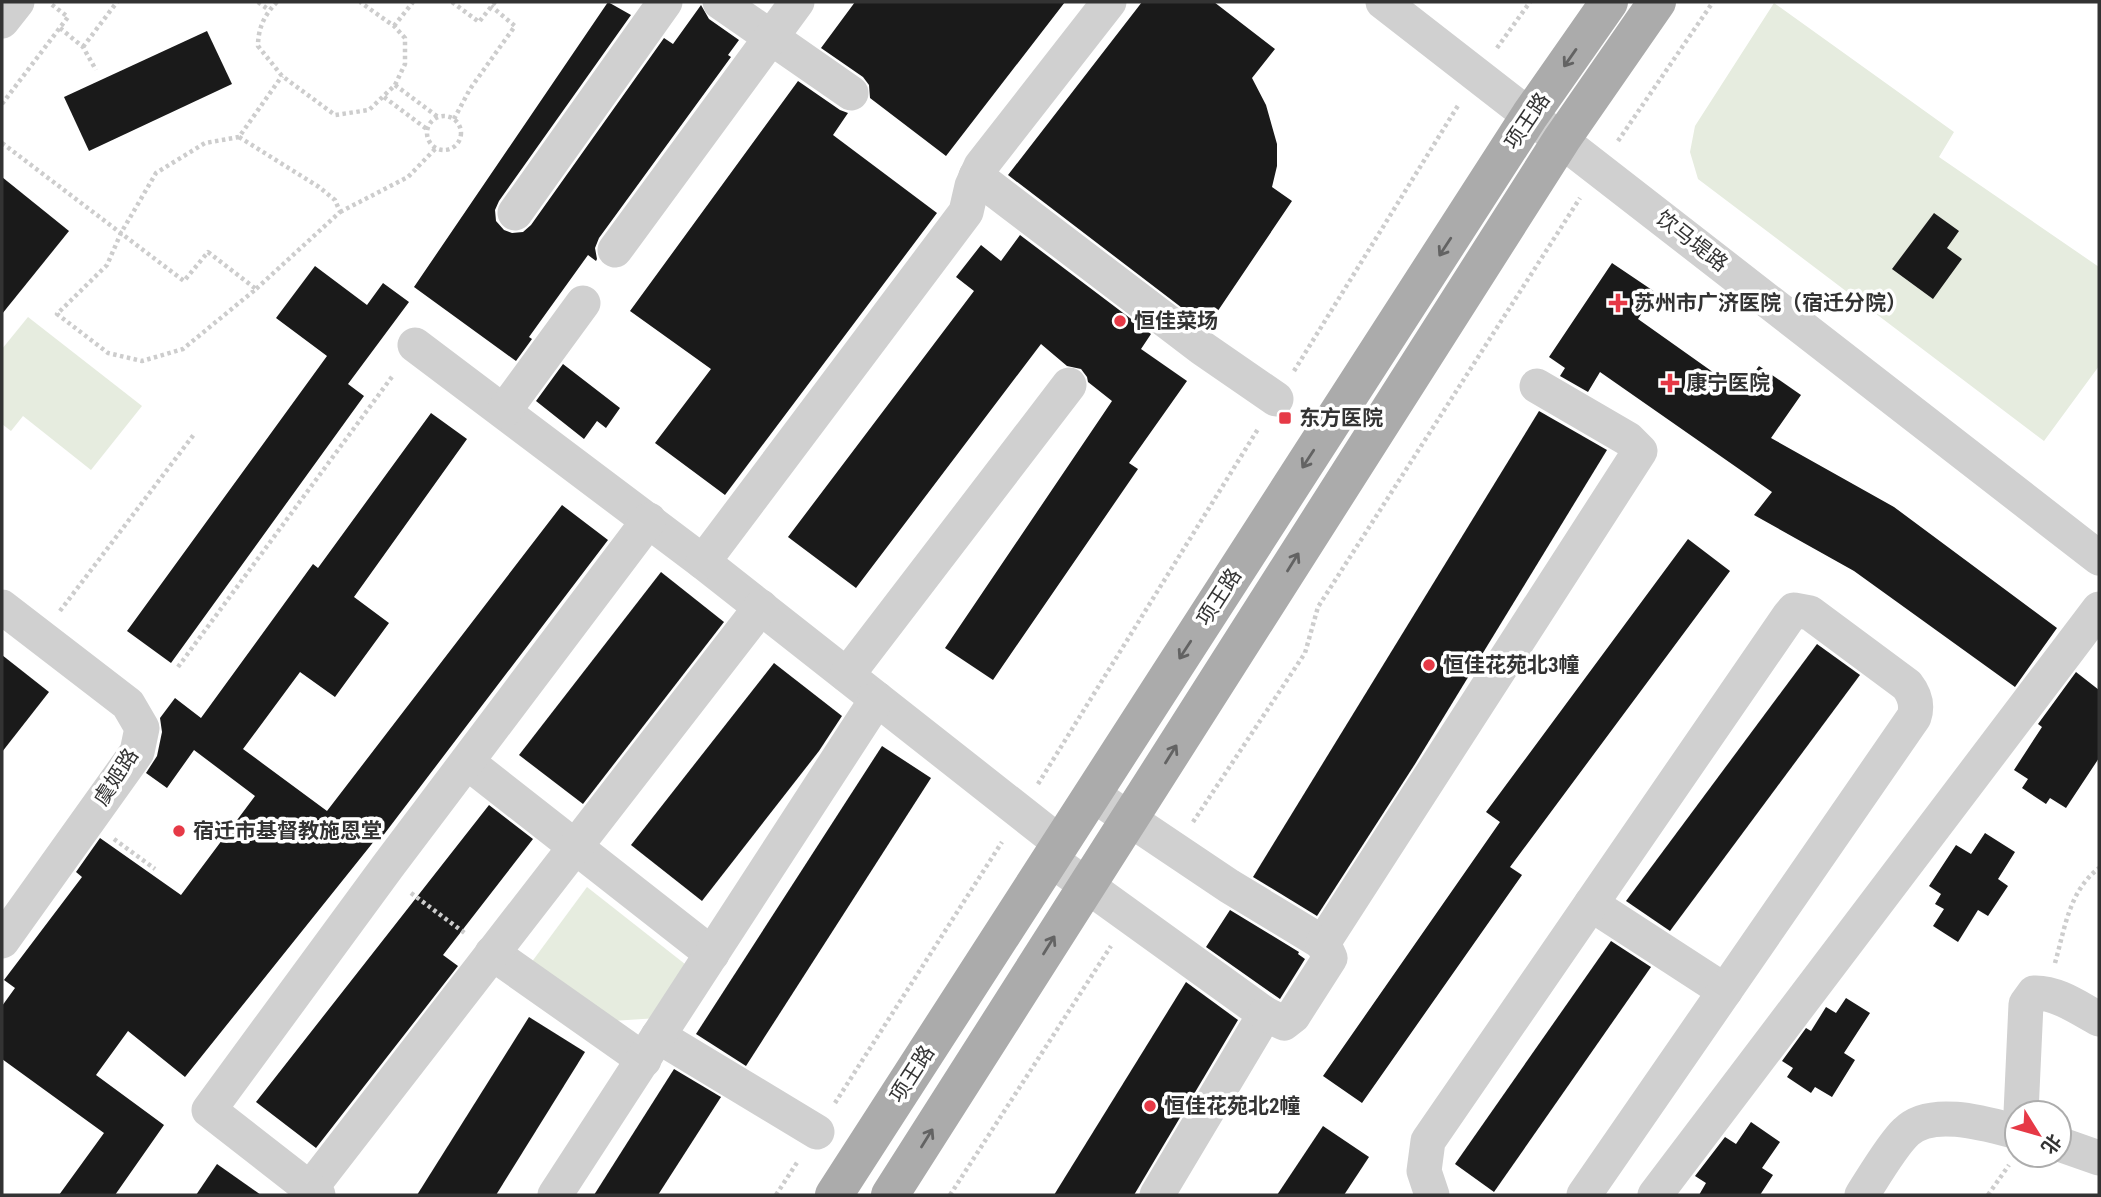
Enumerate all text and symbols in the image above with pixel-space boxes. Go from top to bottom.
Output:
one-way arrow [1563,48,1577,67]
street label: 项王路 [1499,88,1555,154]
street label: 饮马堤路 [1652,206,1732,276]
one-way arrow [1437,237,1451,257]
place label: 苏州市广济医院（宿迁分院） [1634,291,1907,315]
marker: 苏州市广济医院（宿迁分院） [1608,293,1628,313]
place label: 恒佳菜场 [1134,309,1218,333]
marker: 恒佳菜场 [1112,313,1128,329]
place label: 康宁医院 [1686,371,1770,395]
marker: 康宁医院 [1660,373,1680,393]
place label: 东方医院 [1299,406,1383,430]
marker: 东方医院 [1277,410,1293,426]
one-way arrow [1301,449,1315,468]
one-way arrow [1286,552,1300,572]
street label: 项王路 [1192,564,1246,630]
one-way arrow [1178,640,1192,660]
place label: 恒佳花苑北3幢 [1443,653,1580,677]
marker: 恒佳花苑北3幢 [1421,657,1437,673]
street label: 虞姬路 [89,744,143,810]
one-way arrow [1164,744,1178,764]
place label: 宿迁市基督教施恩堂 [193,819,382,843]
marker: 宿迁市基督教施恩堂 [171,823,187,839]
one-way arrow [1042,936,1056,956]
street label: 项王路 [885,1041,939,1107]
place label: 恒佳花苑北2幢 [1164,1094,1301,1118]
marker: 恒佳花苑北2幢 [1142,1098,1158,1114]
north arrow [2003,1099,2073,1169]
one-way arrow [920,1128,934,1148]
text: 北 [2036,1129,2066,1158]

